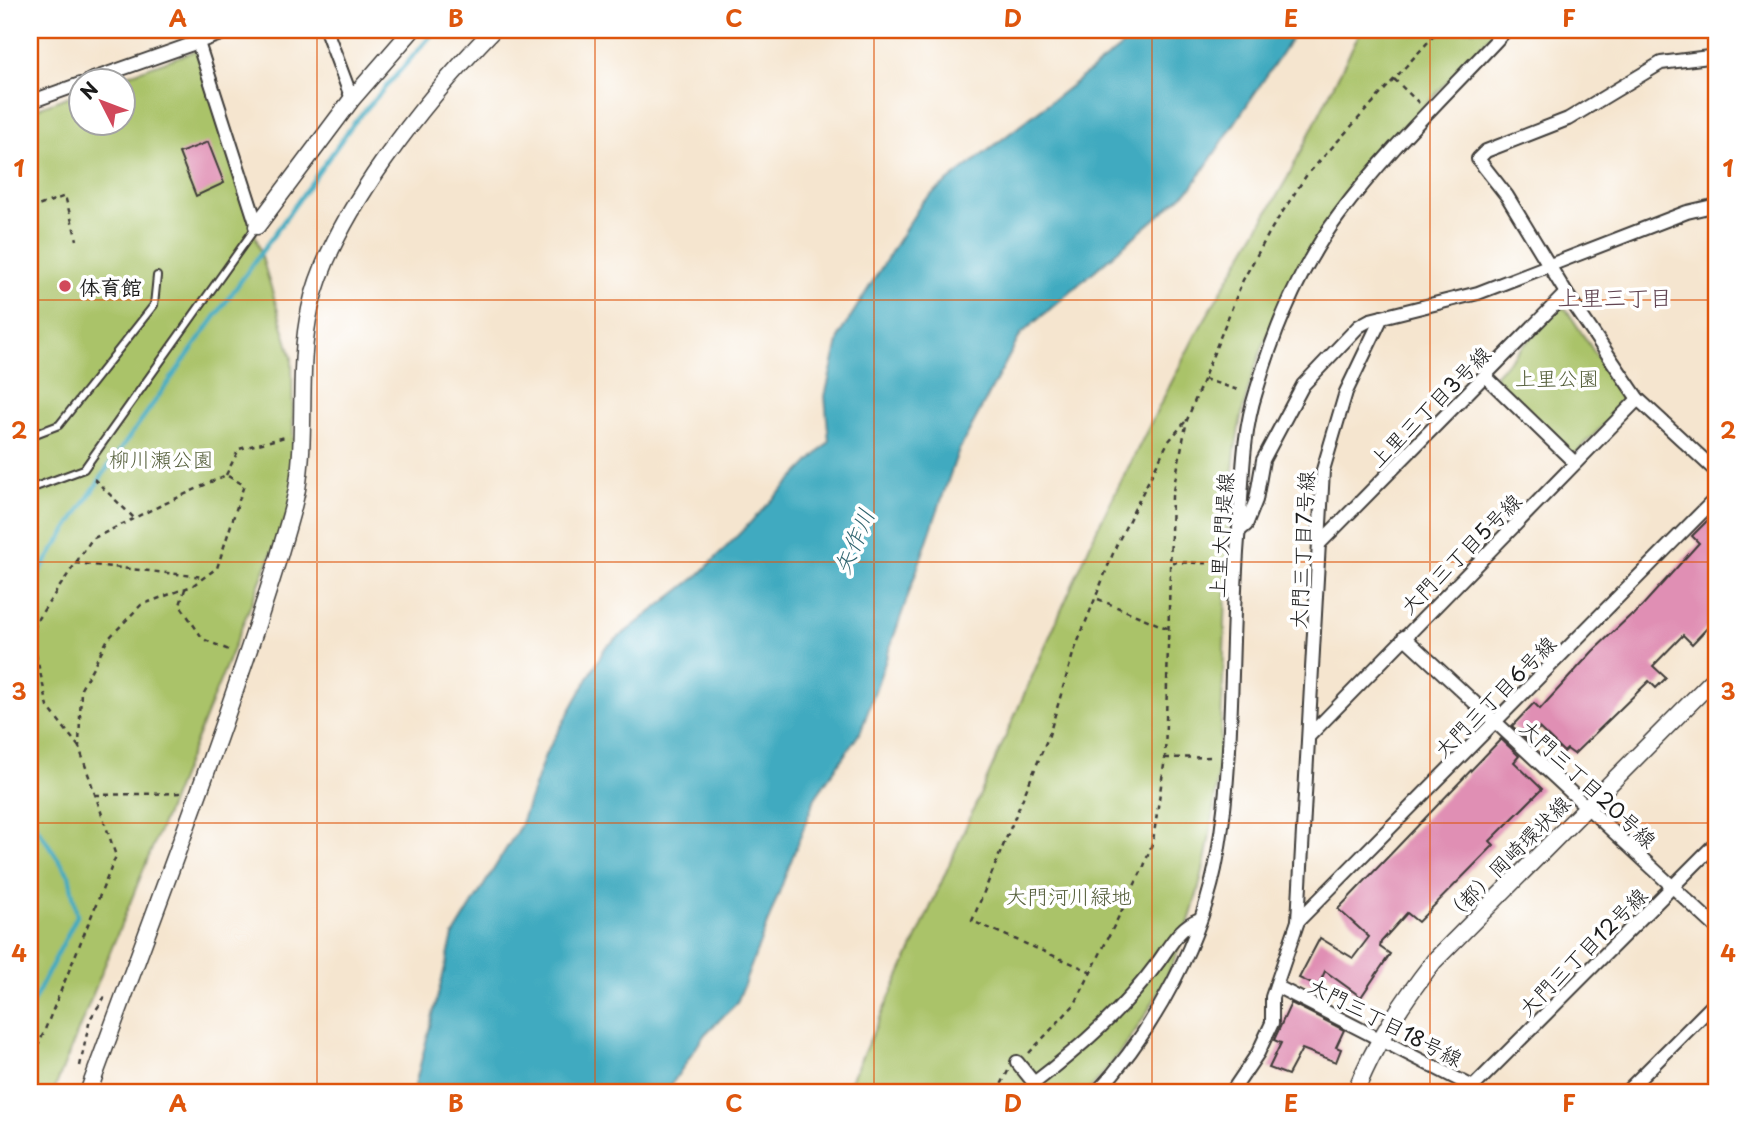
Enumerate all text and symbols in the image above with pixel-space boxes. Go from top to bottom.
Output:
text: A [169,0,187,35]
text: B [448,0,464,35]
text: C [725,0,743,35]
text: D [1004,0,1022,35]
text: E [1284,0,1298,35]
text: F [1562,0,1576,35]
north arrow [66,66,136,136]
text: N [73,75,104,105]
text: 1 [14,150,25,185]
text: 1 [1723,150,1734,185]
place label: 体育館 [79,270,142,302]
marker: 体育館 [57,278,73,294]
district label: 上里三丁目 [1558,279,1673,314]
street label: 上里三丁目3号線 [1361,338,1497,474]
park label: 上里公園 [1515,361,1599,393]
text: 2 [11,412,27,447]
text: 2 [1720,412,1736,447]
park label: 柳川瀬公園 [109,442,214,474]
street label: 大門三丁目7号線 [1281,470,1321,630]
street label: 上里大門堤線 [1200,471,1240,599]
street label: 大門三丁目5号線 [1392,485,1528,621]
water label: 矢作川 [823,502,883,580]
street label: 大門三丁目6号線 [1426,628,1562,764]
text: 3 [11,673,27,708]
text: 3 [1720,673,1736,708]
street label: 大門三丁目20号線 [1513,711,1665,855]
street label: （都）岡崎環状線 [1435,787,1577,929]
park label: 大門河川緑地 [1006,879,1132,911]
street label: 大門三丁目12号線 [1510,879,1654,1023]
text: 4 [11,935,27,970]
text: 4 [1720,935,1736,970]
street label: 大門三丁目18号線 [1303,968,1469,1074]
text: A [169,1085,187,1120]
text: B [448,1085,464,1120]
text: C [725,1085,743,1120]
text: D [1004,1085,1022,1120]
text: E [1284,1085,1298,1120]
text: F [1562,1085,1576,1120]

